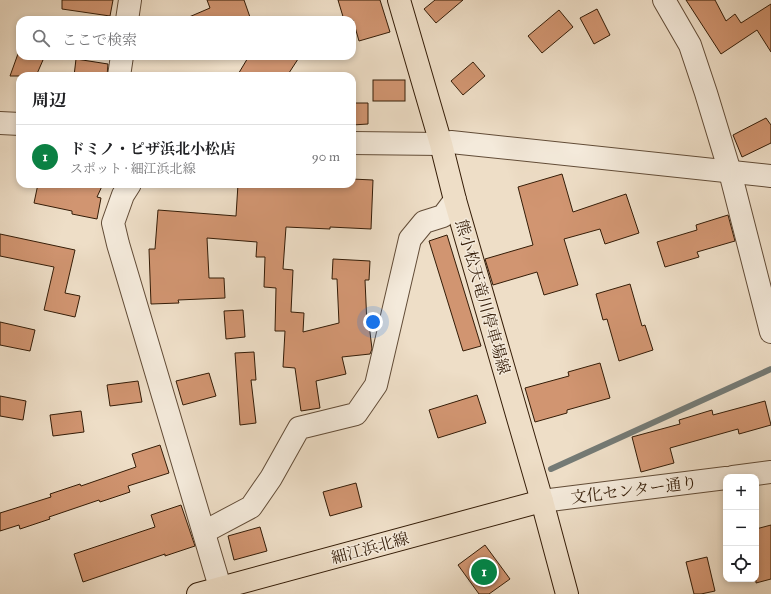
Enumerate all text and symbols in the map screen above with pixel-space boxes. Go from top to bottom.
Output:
search box [16,16,356,60]
icon: search [30,27,52,49]
text: ここで検索 [62,31,137,49]
text: 周辺 [32,90,66,111]
text: ドミノ・ピザ浜北小松店 [70,140,235,158]
text: 1 [42,149,48,165]
text: 90 m [312,149,340,165]
text: スポット · 細江浜北線 [70,161,195,177]
street label: 熊小松天竜川停車場線 [452,217,514,377]
your location [363,312,383,332]
street label: 文化センター通り [570,473,698,507]
map controls [723,474,759,582]
button: + [723,474,759,510]
button: − [723,510,759,546]
street label: 細江浜北線 [329,528,411,568]
button: locate [723,546,759,582]
pin: 1 [471,557,497,587]

